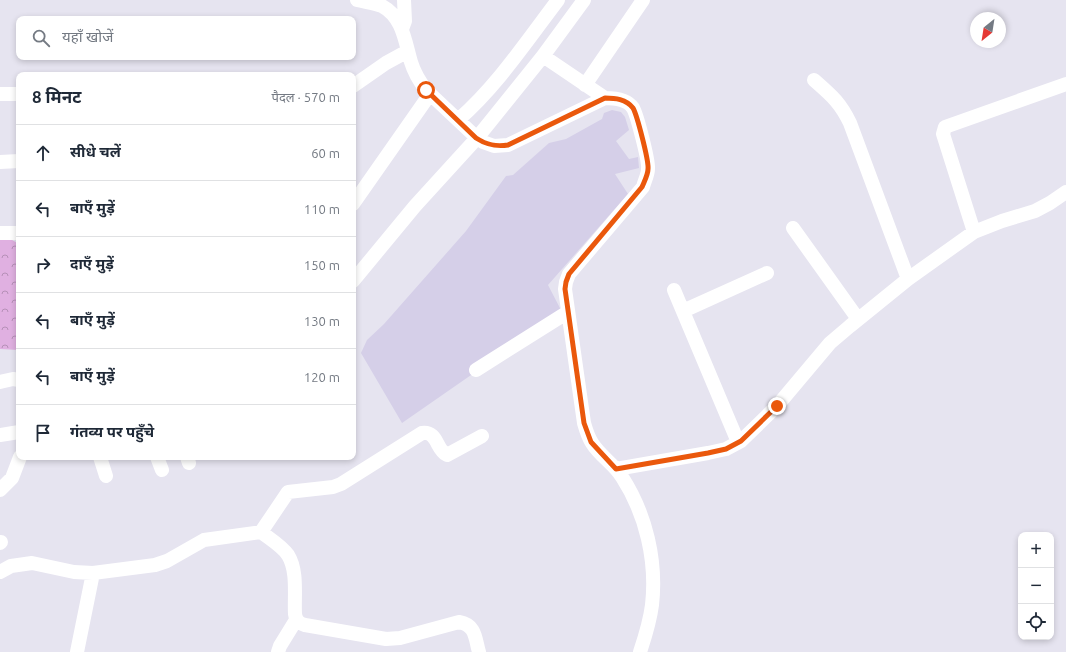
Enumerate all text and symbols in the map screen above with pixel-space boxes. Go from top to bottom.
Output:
north arrow [970,12,1006,48]
search box [16,16,356,60]
icon: search [30,27,52,49]
text: यहाँ खोजें [62,28,113,45]
route start [417,81,435,99]
text: 8 मिनट [32,87,81,106]
text: पैदल · 570 m [272,90,340,104]
icon: ahead [32,142,54,164]
text: सीधे चलें [70,143,121,160]
text: 60 m [311,146,340,160]
icon: left [32,198,54,220]
text: बाएँ मुड़ें [70,199,115,216]
text: 110 m [304,202,340,216]
icon: right [32,254,54,276]
text: दाएँ मुड़ें [70,255,114,272]
text: 150 m [304,258,340,272]
icon: left [32,310,54,332]
text: बाएँ मुड़ें [70,311,115,328]
text: 130 m [304,314,340,328]
icon: left [32,366,54,388]
text: बाएँ मुड़ें [70,367,115,384]
text: 120 m [304,370,340,384]
route end [768,397,786,415]
icon: arrive [32,422,54,444]
text: गंतव्य पर पहुँचे [70,423,154,440]
map controls [1018,532,1054,640]
button: + [1018,532,1054,568]
button: − [1018,568,1054,604]
button: locate [1018,604,1054,640]

